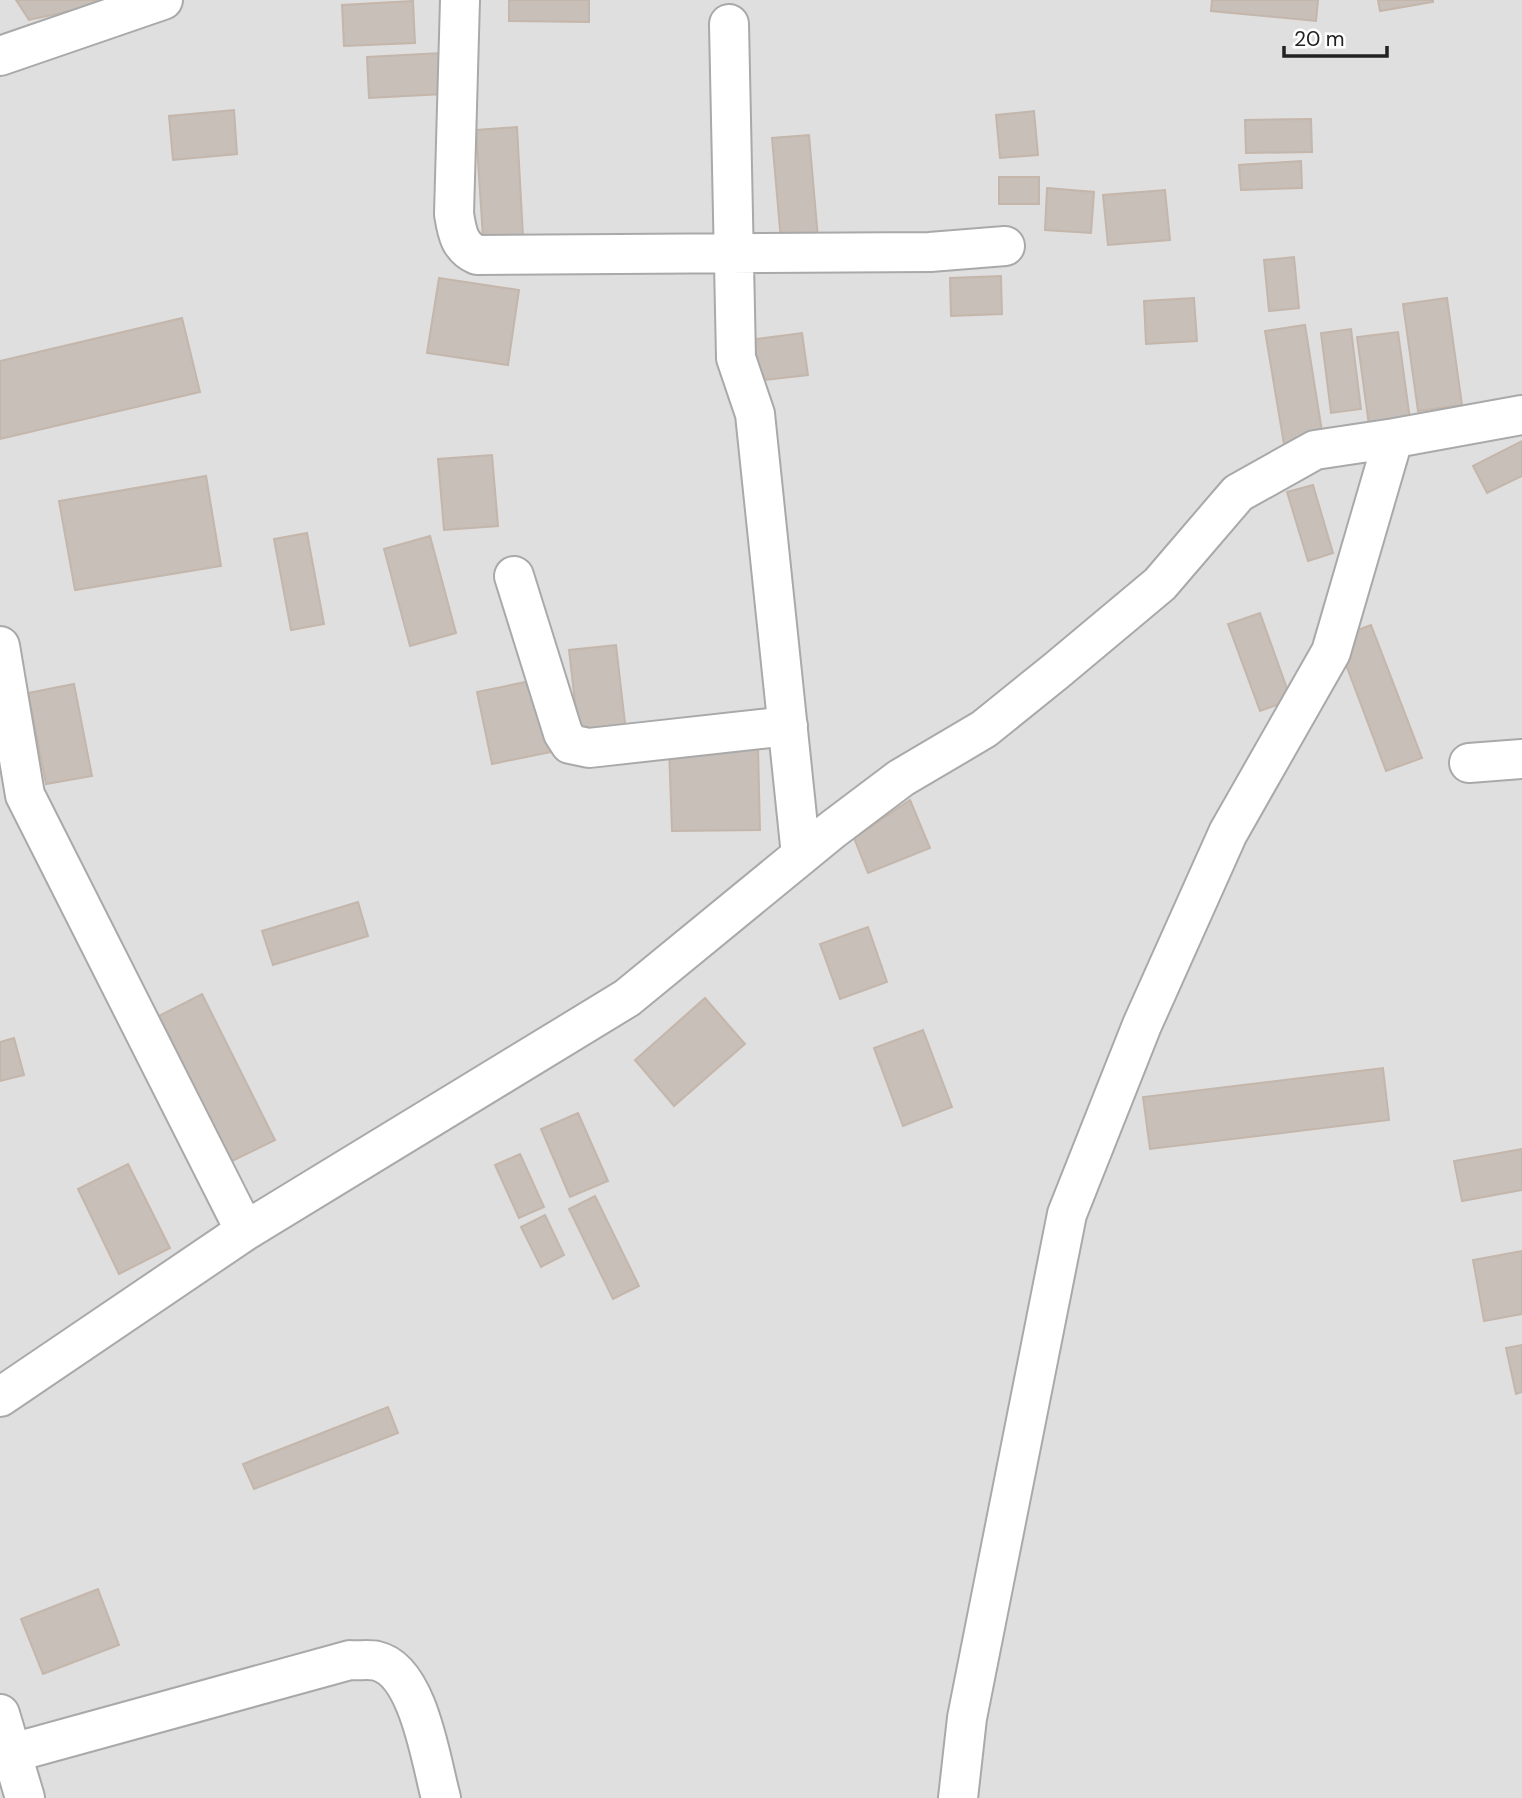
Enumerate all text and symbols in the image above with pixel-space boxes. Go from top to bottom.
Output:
scale bar [1284,14,1387,58]
text: 20 m [1294,25,1345,53]

